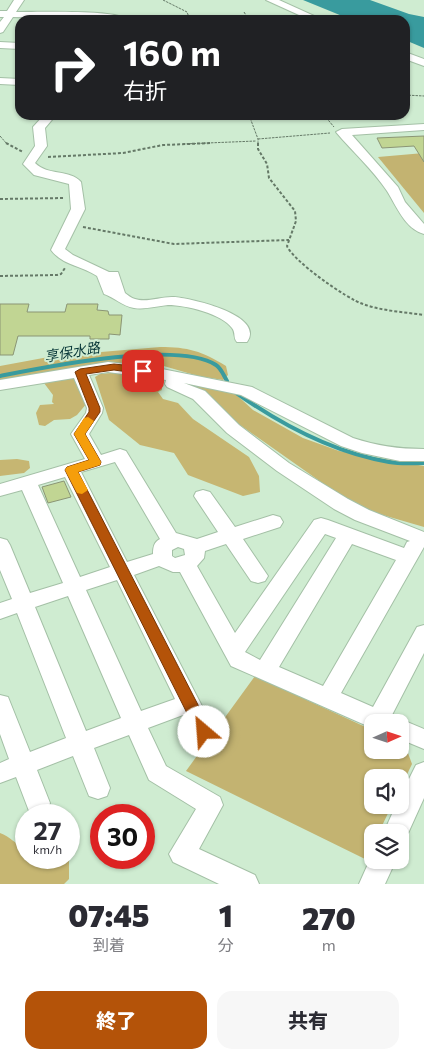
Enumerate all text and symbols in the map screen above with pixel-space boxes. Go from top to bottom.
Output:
text: 160 m [123,30,221,73]
icon: right [40,35,105,100]
text: 右折 [123,77,167,104]
water label: 享保水路 [43,338,102,365]
pin [122,350,164,392]
icon: arrive [129,357,157,385]
position arrow [177,705,229,757]
north arrow [364,714,409,759]
map controls [364,714,409,869]
button: sound [364,769,409,814]
speed limit sign: 30 [90,804,155,869]
text: 27 [34,815,61,845]
button: layers [364,824,409,869]
text: km/h [33,842,62,856]
text: 07:45 [68,896,150,933]
text: 1 [219,896,233,933]
text: 270 [302,899,356,936]
text: 到着 [93,935,125,954]
text: 分 [218,935,234,954]
text: m [322,935,336,954]
button: 終了 [25,991,207,1049]
button: 共有 [217,991,399,1049]

